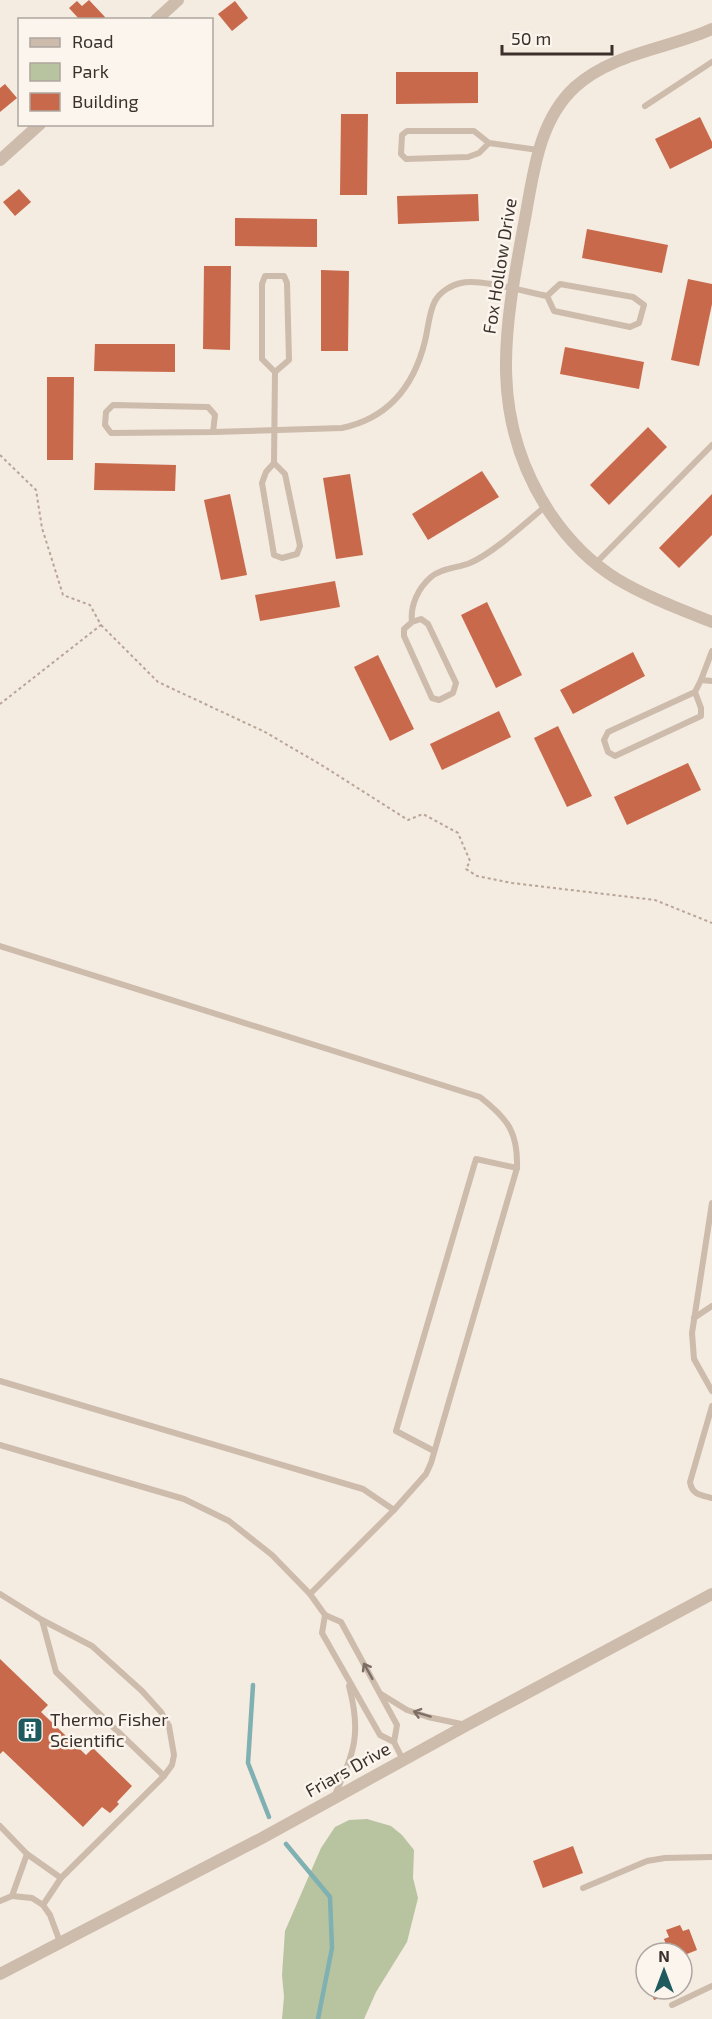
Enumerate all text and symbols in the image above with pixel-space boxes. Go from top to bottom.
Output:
legend [18,18,213,126]
scale bar [502,18,612,56]
text: 50 m [511,27,551,49]
text: Road [72,30,113,52]
text: Park [72,60,109,82]
text: Building [72,90,139,112]
street label: Fox Hollow Drive [477,196,521,335]
one-way arrow [362,1662,373,1680]
place label: Thermo Fisher Scientific [50,1708,168,1751]
one-way arrow [413,1708,432,1719]
building icon: Thermo Fisher Scientific [15,1715,45,1745]
street label: Friars Drive [301,1737,394,1802]
north arrow [634,1941,694,2001]
text: N [658,1946,670,1965]

